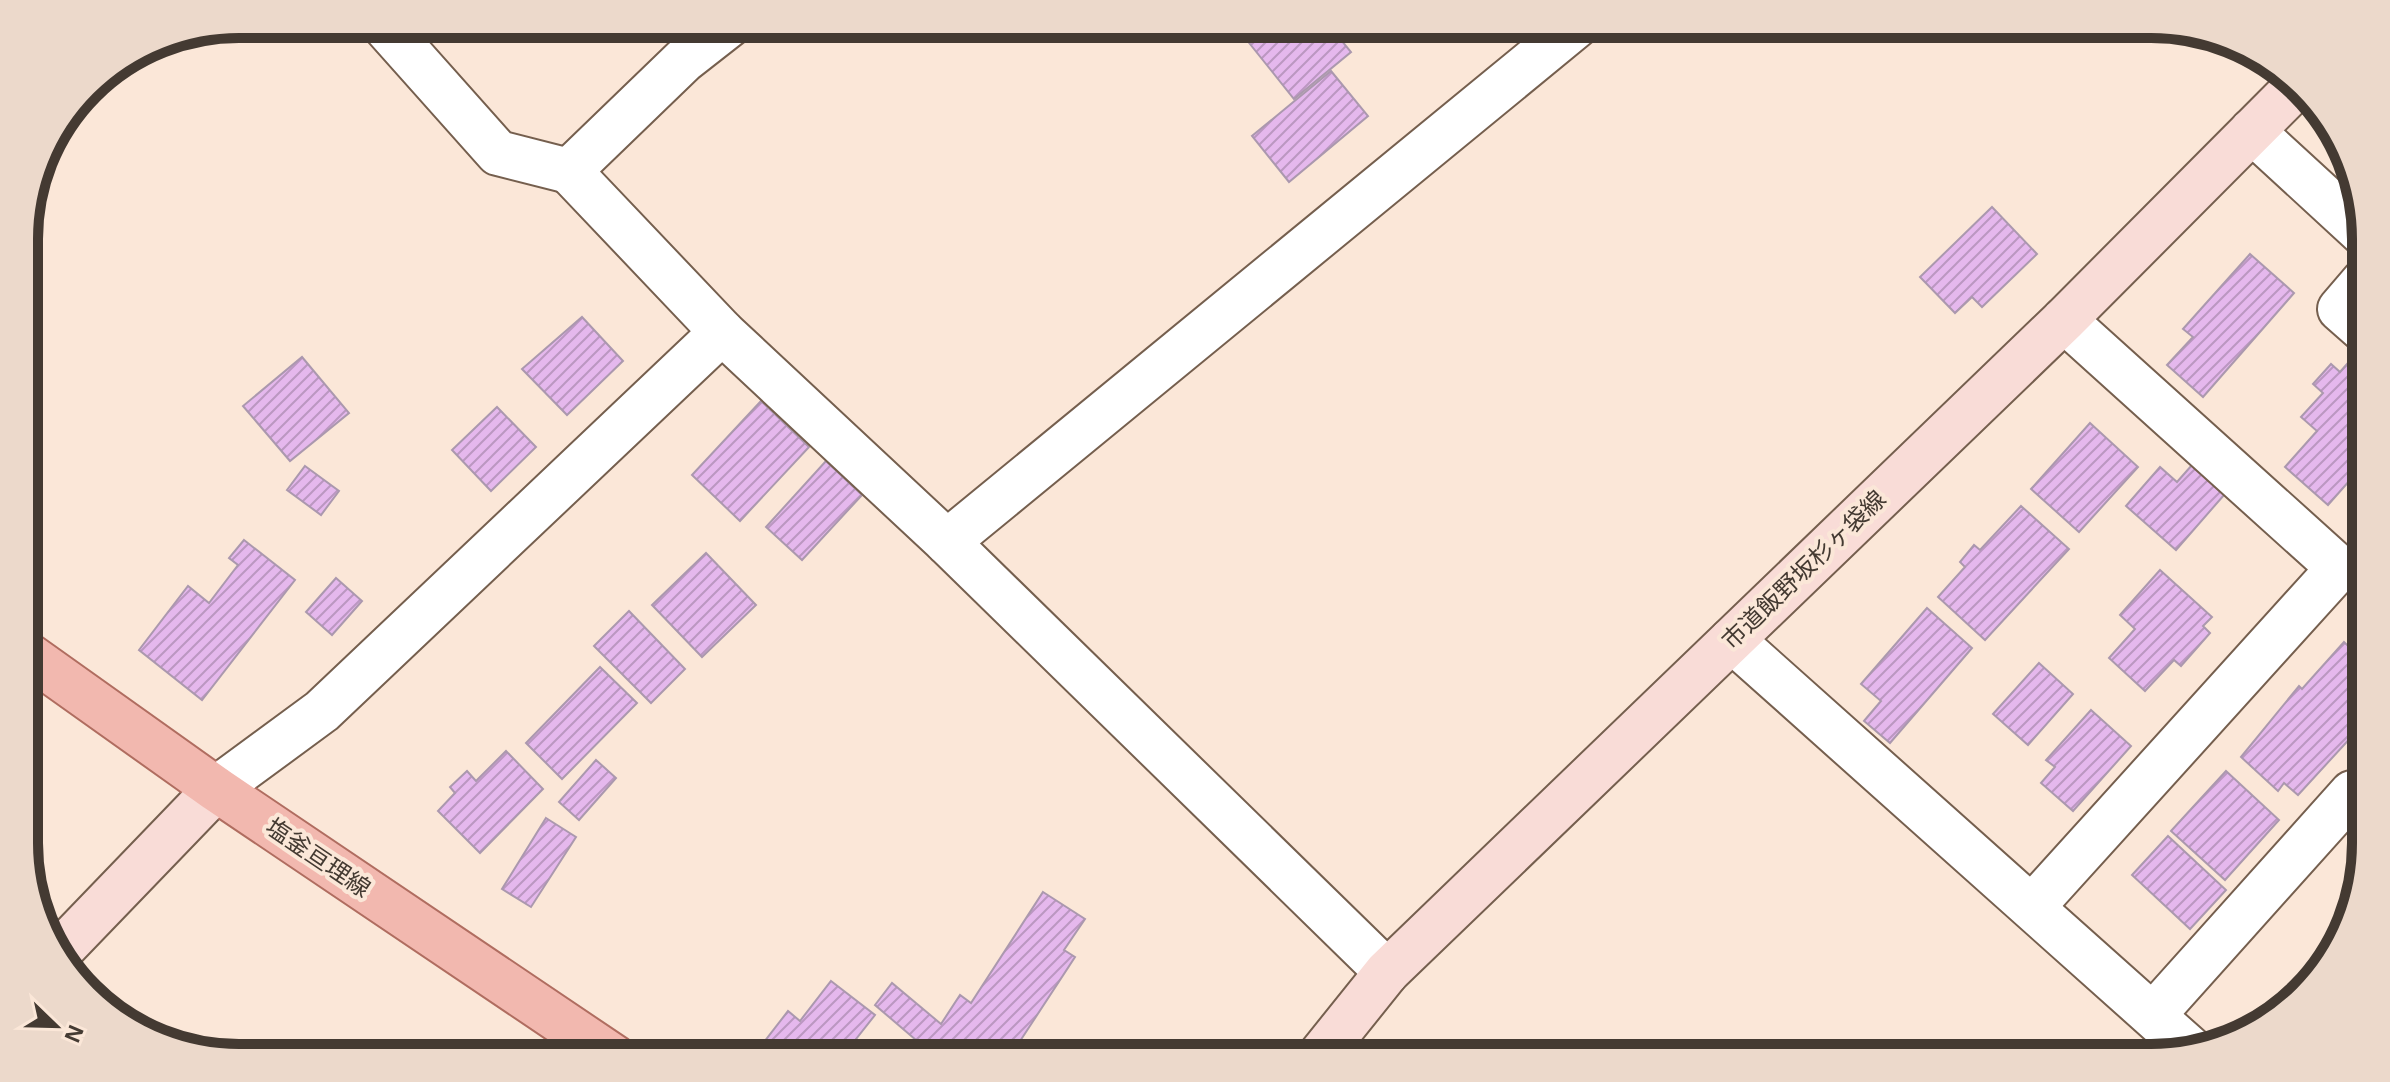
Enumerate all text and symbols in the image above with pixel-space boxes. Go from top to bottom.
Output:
street label: 市道飯野坂杉ヶ袋線 [1717,485,1891,654]
street label: 塩釜亘理線 [261,813,376,902]
north arrow [16,986,96,1066]
text: N [59,1021,89,1046]

